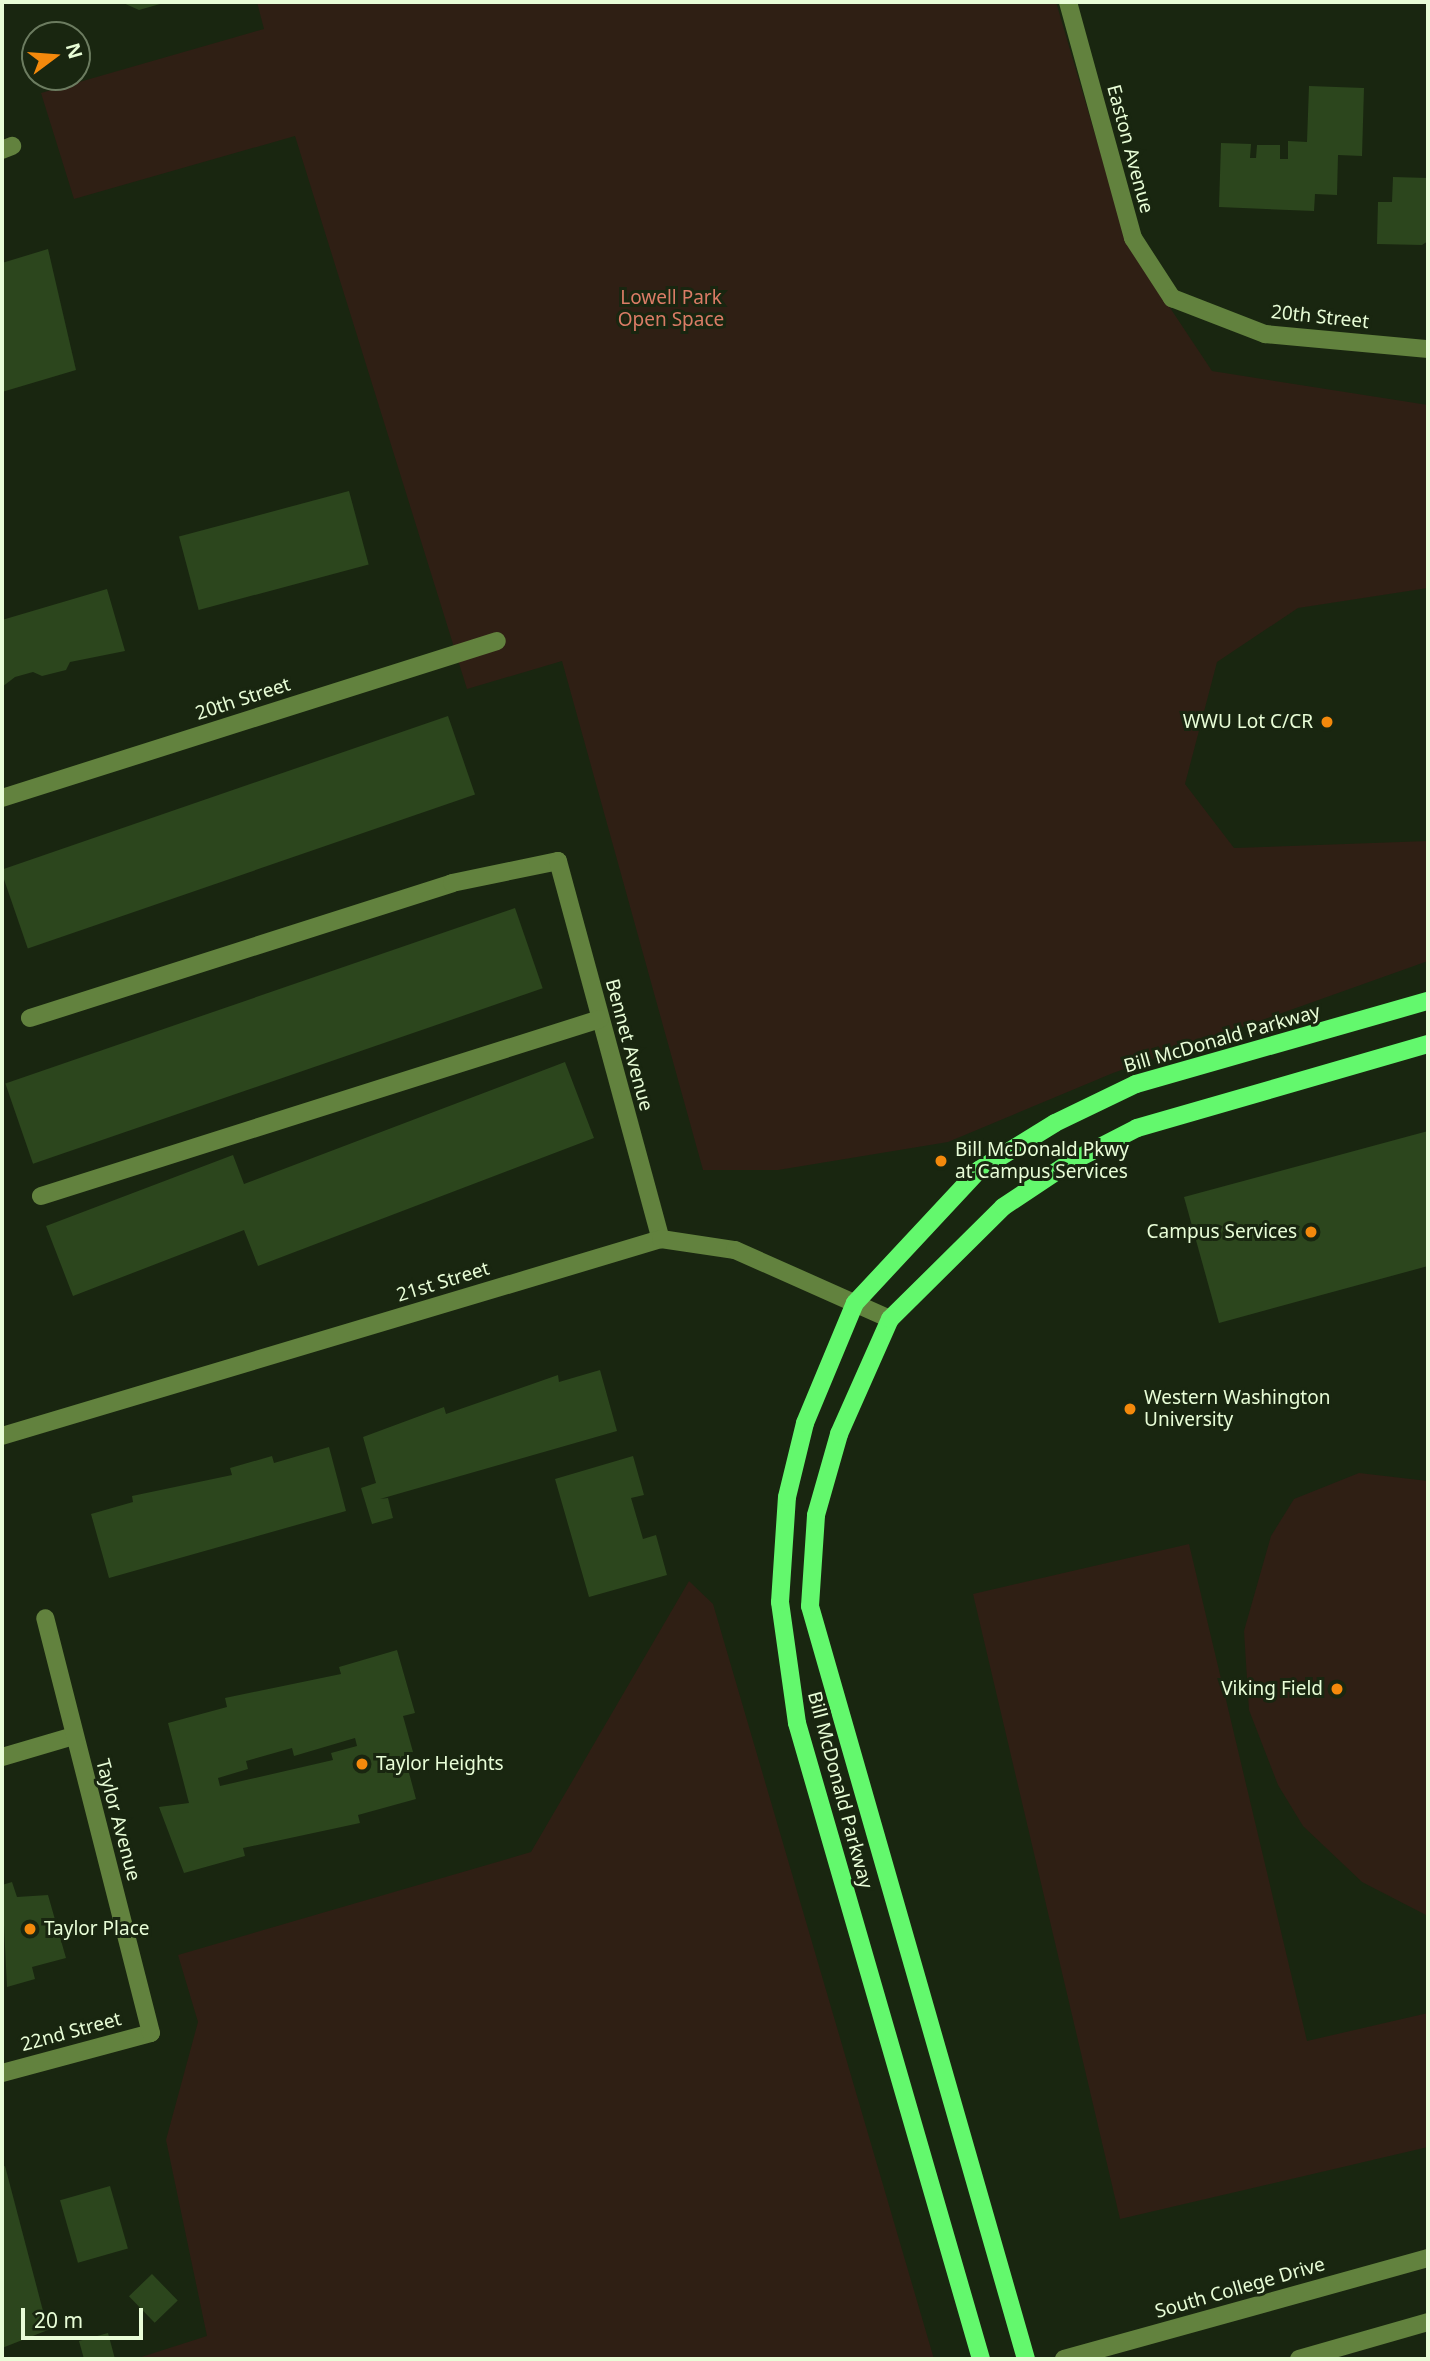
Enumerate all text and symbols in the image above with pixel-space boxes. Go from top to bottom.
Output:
north arrow [21,21,91,91]
text: N [60,40,89,62]
street label: Easton Avenue [1102,82,1158,216]
park label: Lowell Park Open Space [618,287,724,331]
street label: 20th Street [1270,301,1370,333]
street label: 20th Street [193,673,293,725]
place label: WWU Lot C/CR [1183,711,1313,733]
marker: WWU Lot C/CR [1319,714,1335,730]
street label: Bennet Avenue [600,976,658,1114]
street label: Bill McDonald Parkway [1121,1000,1323,1078]
place label: Bill McDonald Pkwy at Campus Services [955,1139,1129,1183]
marker: Bill McDonald Pkwy at Campus Services [933,1153,949,1169]
place label: Campus Services [1147,1221,1297,1243]
marker: Campus Services [1303,1224,1319,1240]
street label: 21st Street [394,1257,492,1307]
place label: Western Washington University [1144,1387,1330,1431]
marker: Western Washington University [1122,1401,1138,1417]
place label: Viking Field [1221,1678,1323,1700]
marker: Viking Field [1329,1681,1345,1697]
street label: Bill McDonald Parkway [803,1689,877,1891]
place label: Taylor Heights [376,1753,504,1775]
marker: Taylor Heights [354,1756,370,1772]
street label: Taylor Avenue [91,1757,145,1883]
place label: Taylor Place [44,1918,149,1940]
marker: Taylor Place [22,1921,38,1937]
street label: 22nd Street [18,2008,124,2056]
street label: South College Drive [1152,2253,1328,2323]
scale bar [24,2294,147,2338]
text: 20 m [34,2306,83,2334]

